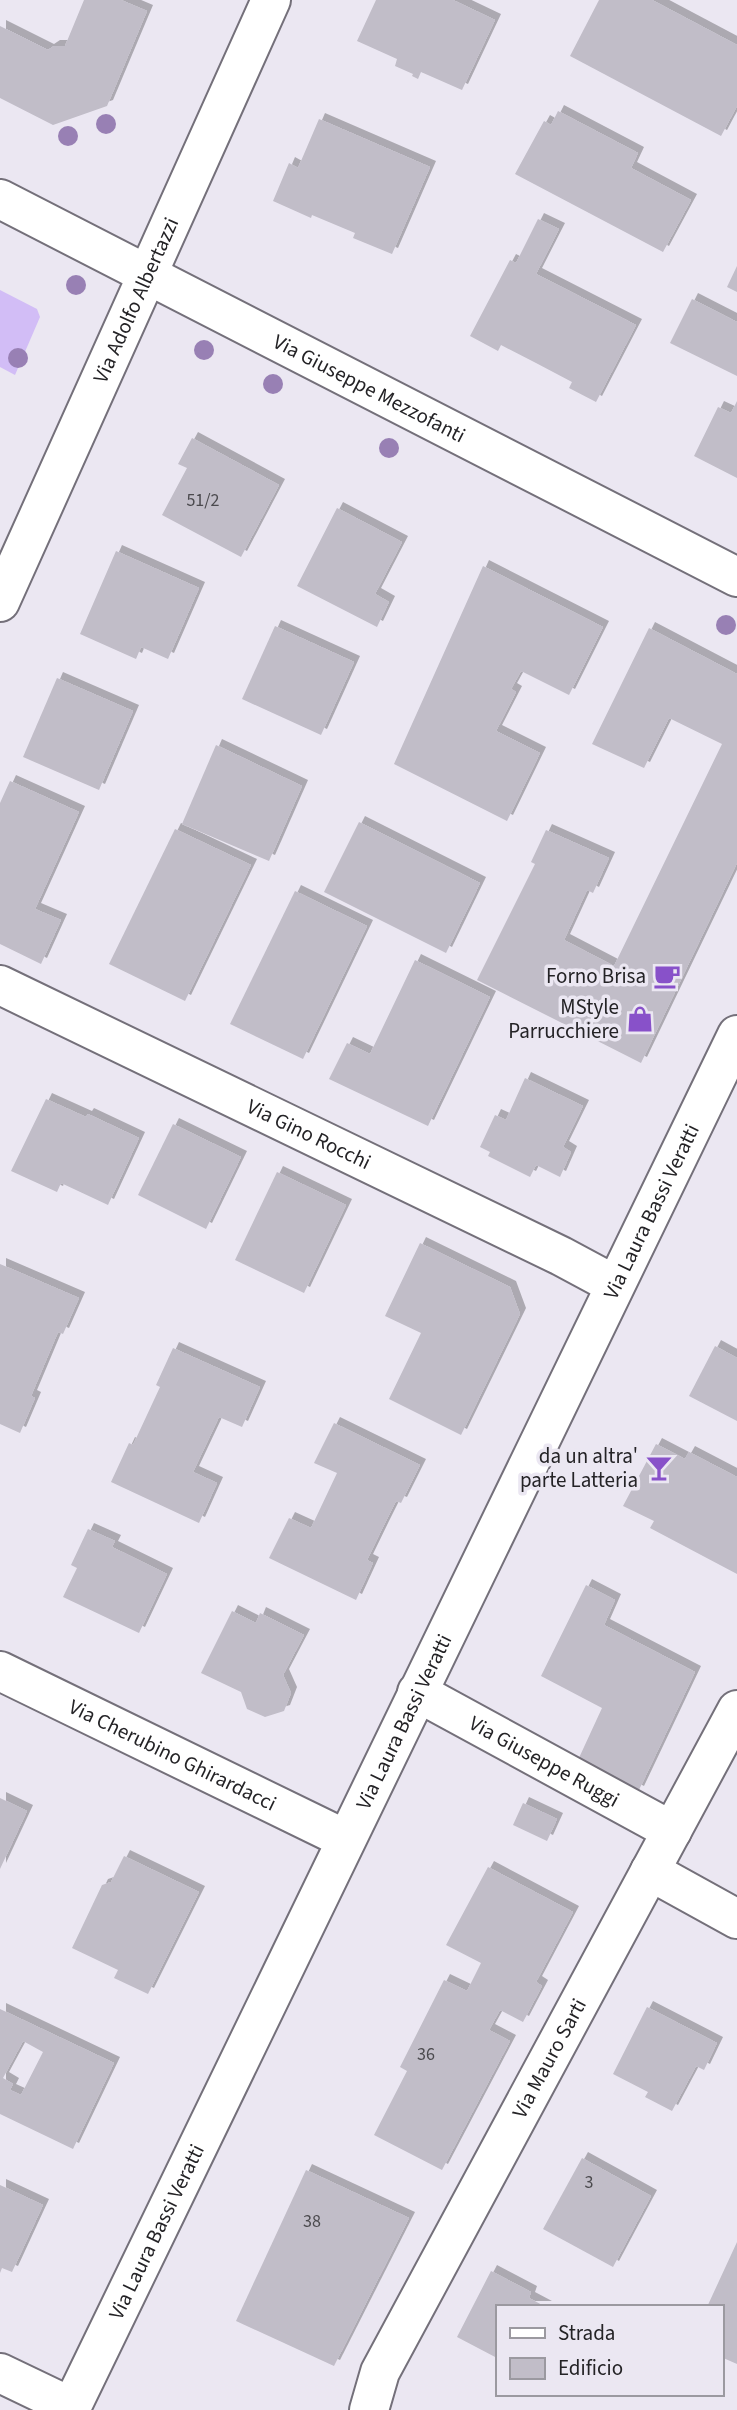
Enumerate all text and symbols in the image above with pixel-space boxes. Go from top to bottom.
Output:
street label: Via Adolfo Albertazzi [86,213,186,388]
street label: Via Giuseppe Mezzofanti [268,327,471,450]
house number: 51/2 [186,488,220,513]
place label: Forno Brisa [546,961,646,991]
cafe icon: Forno Brisa [652,961,682,991]
place label: MStyle Parrucchiere [508,992,619,1046]
shop icon: MStyle Parrucchiere [625,1004,655,1034]
street label: Via Gino Rocchi [242,1091,376,1177]
street label: Via Laura Bassi Veratti [596,1119,707,1304]
place label: da un altra' parte Latteria [520,1441,638,1495]
bar icon: da un altra' parte Latteria [644,1453,674,1483]
street label: Via Laura Bassi Veratti [349,1629,459,1814]
street label: Via Cherubino Ghirardacci [64,1692,281,1818]
street label: Via Giuseppe Ruggi [464,1708,625,1815]
street label: Via Mauro Sarti [505,1993,594,2124]
house number: 36 [417,2042,435,2067]
street label: Via Laura Bassi Veratti [101,2139,212,2325]
house number: 3 [585,2170,594,2195]
house number: 38 [303,2209,321,2234]
legend [496,2305,723,2396]
text: Strada [558,2318,615,2348]
text: Edificio [558,2353,623,2383]

